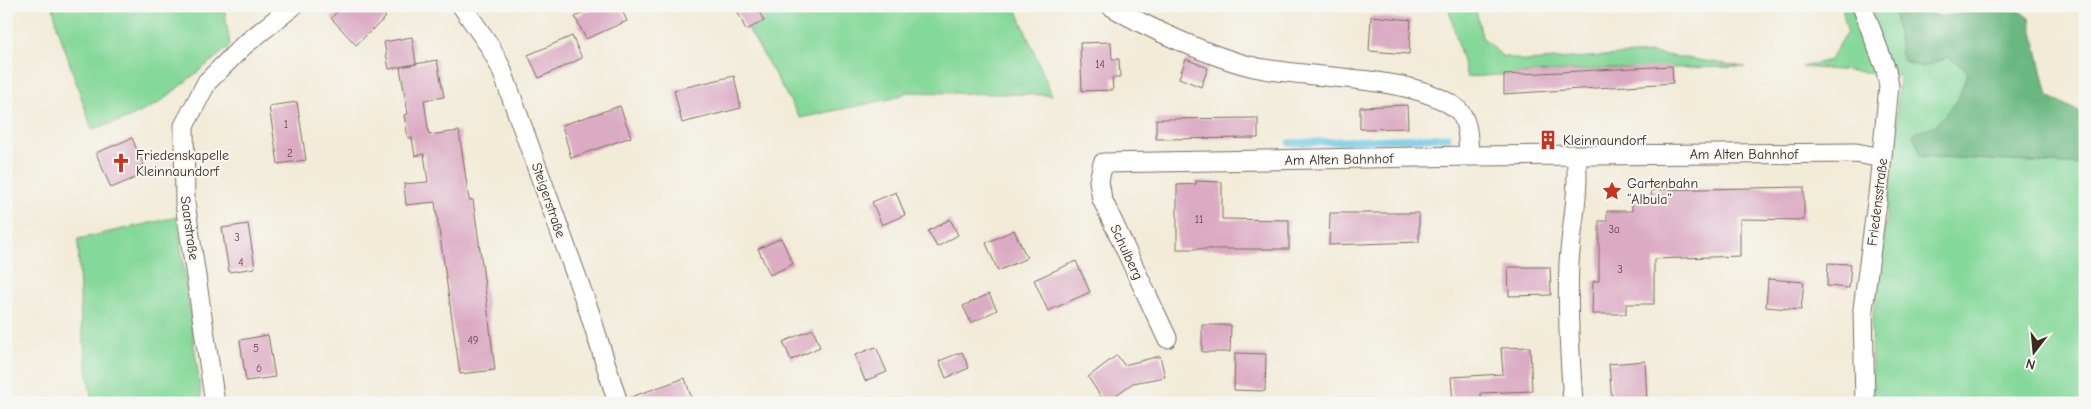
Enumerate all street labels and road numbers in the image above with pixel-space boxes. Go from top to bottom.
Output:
street label: Am Alten Bahnhof [1690,146,1799,163]
street label: Am Alten Bahnhof [1285,150,1395,169]
street label: Friedensstraße [1864,157,1891,247]
street label: Steigerstraße [528,160,569,240]
street label: Saarstraße [177,195,202,261]
street label: Schulberg [1106,222,1147,283]

